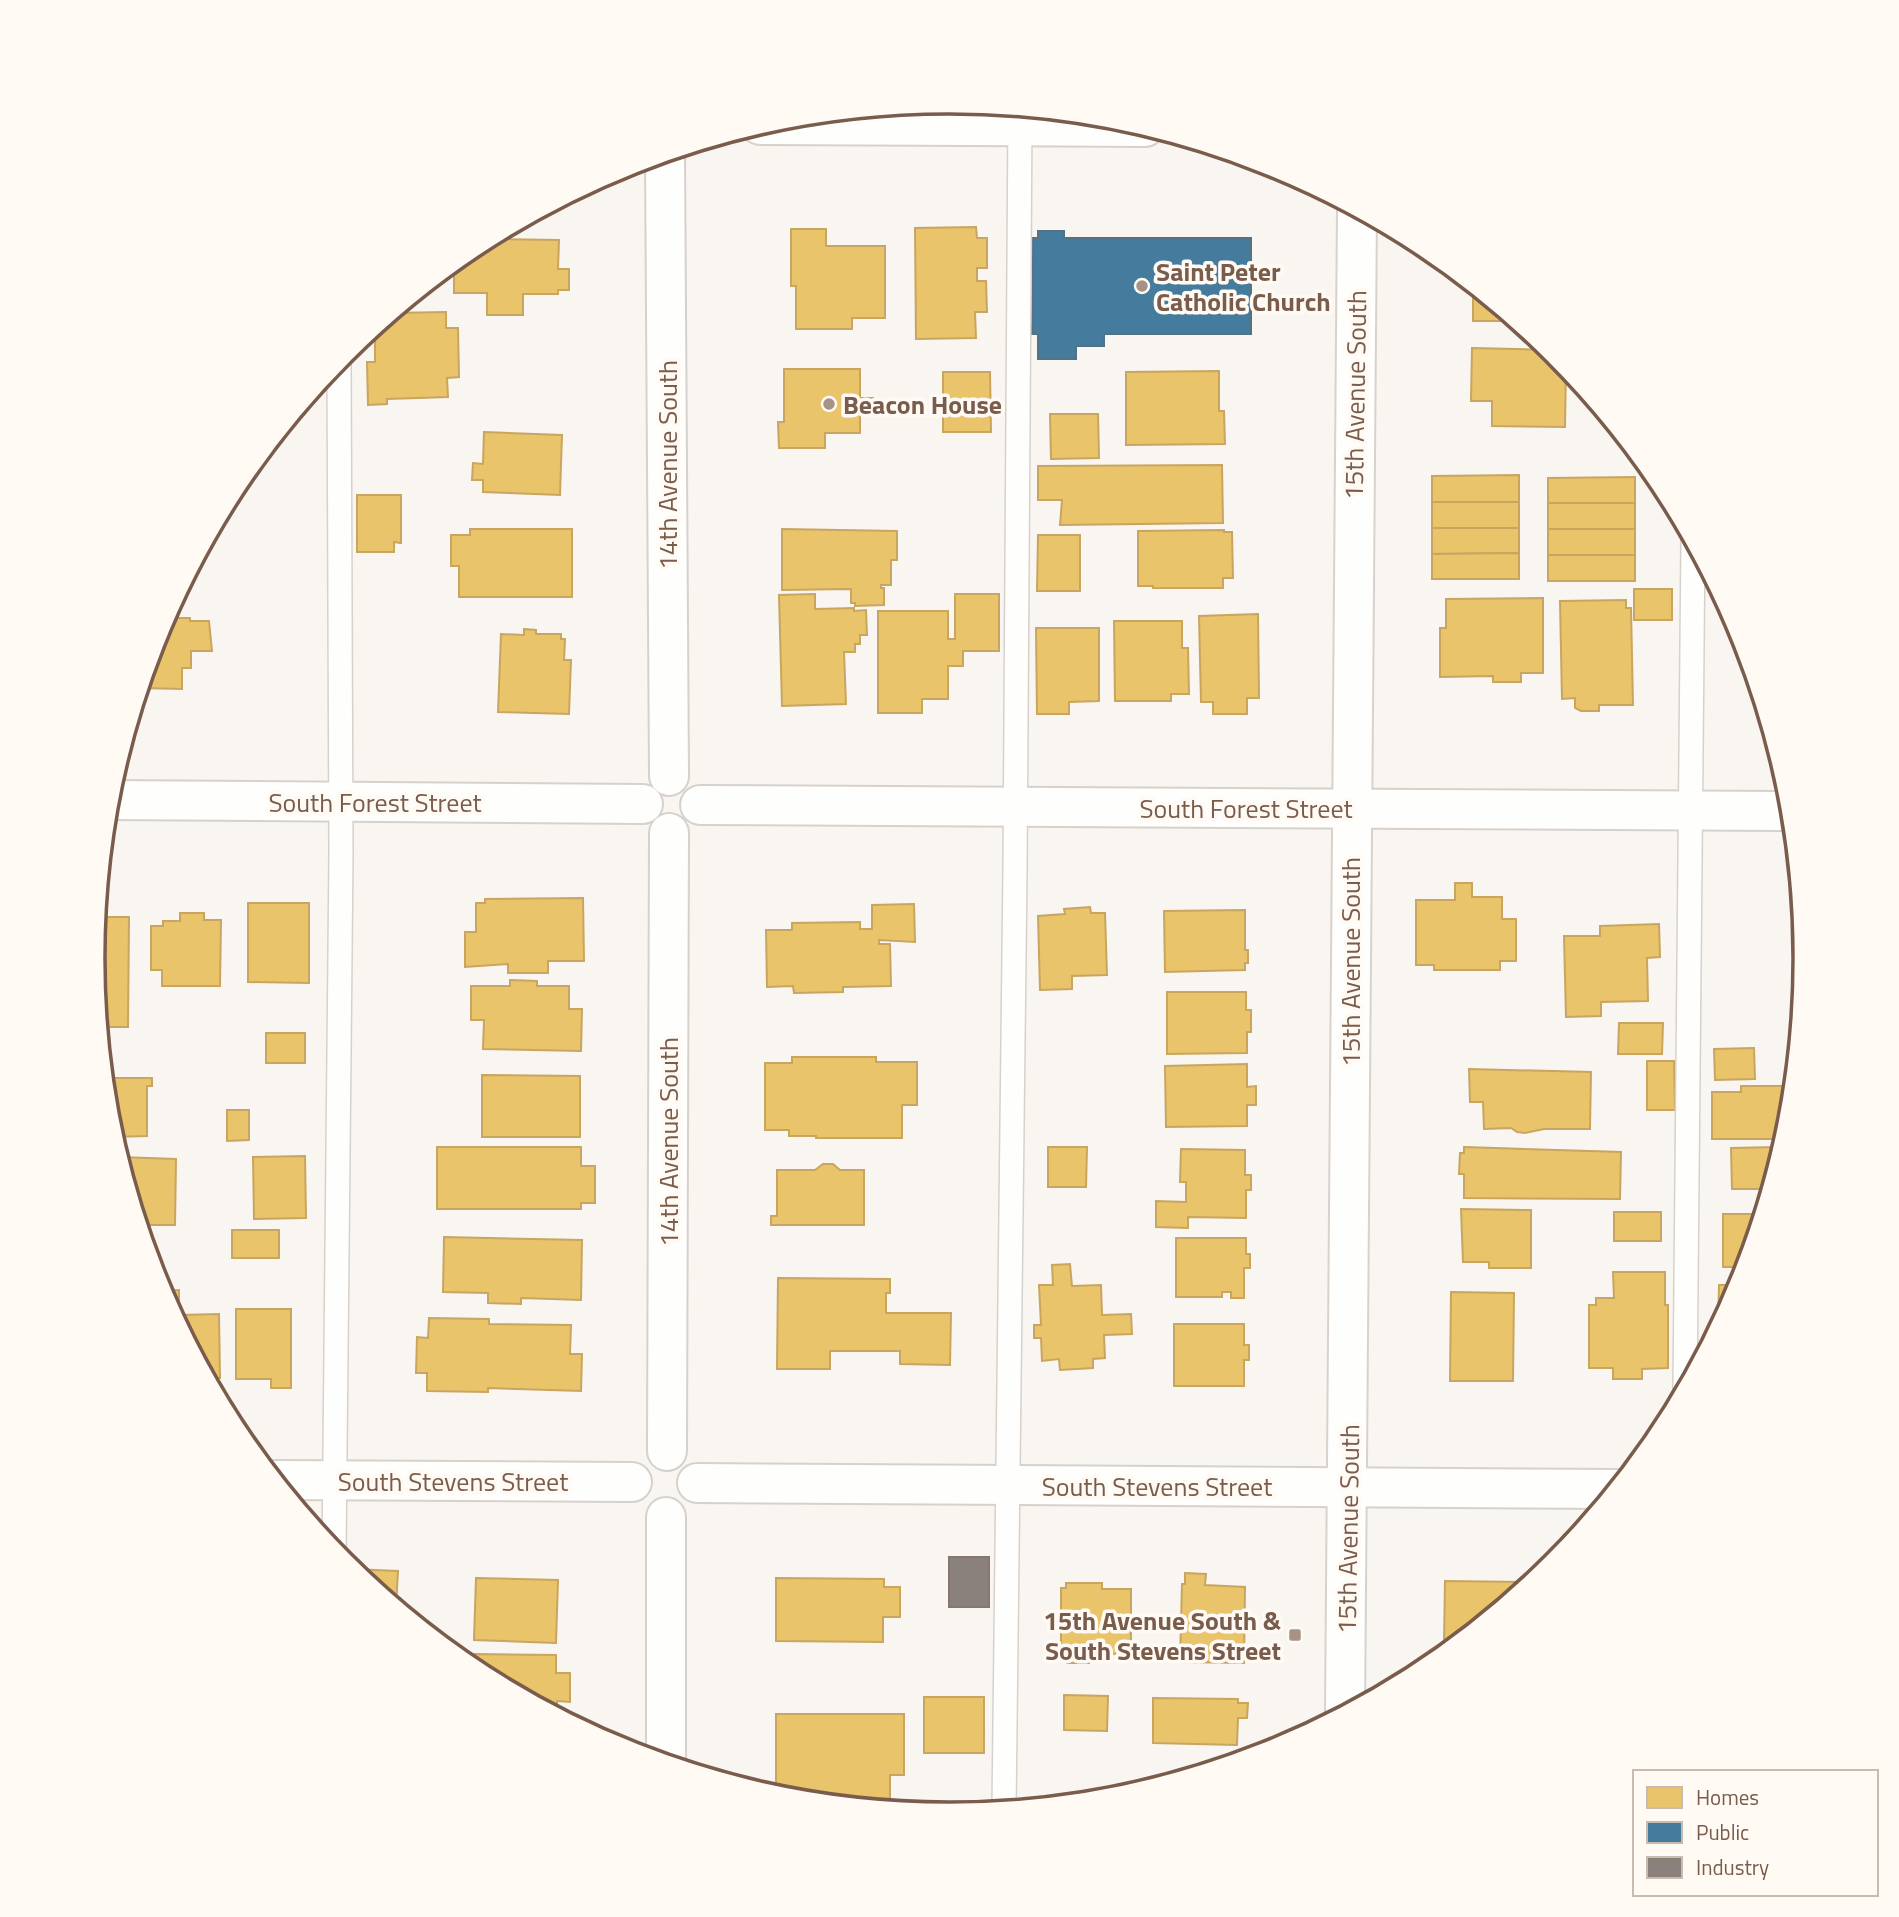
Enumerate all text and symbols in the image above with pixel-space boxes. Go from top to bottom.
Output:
place label: Saint Peter Catholic Church [1156,252,1331,321]
marker: Saint Peter Catholic Church [1134,278,1150,294]
street label: 15th Avenue South [1334,290,1376,500]
street label: 14th Avenue South [648,360,687,570]
place label: Beacon House [843,385,1002,424]
marker: Beacon House [821,396,837,412]
street label: South Forest Street [268,783,482,822]
street label: South Forest Street [1139,789,1353,828]
street label: 15th Avenue South [1331,857,1370,1067]
street label: 14th Avenue South [649,1037,688,1247]
street label: 15th Avenue South [1327,1424,1369,1634]
street label: South Stevens Street [338,1462,568,1501]
street label: South Stevens Street [1042,1467,1272,1506]
place label: 15th Avenue South & South Stevens Street [1043,1601,1281,1670]
marker: 15th Avenue South & South Stevens Street [1287,1627,1303,1643]
legend [1633,1770,1878,1896]
text: Homes [1696,1781,1759,1813]
text: Public [1696,1816,1749,1848]
text: Industry [1696,1851,1769,1883]

